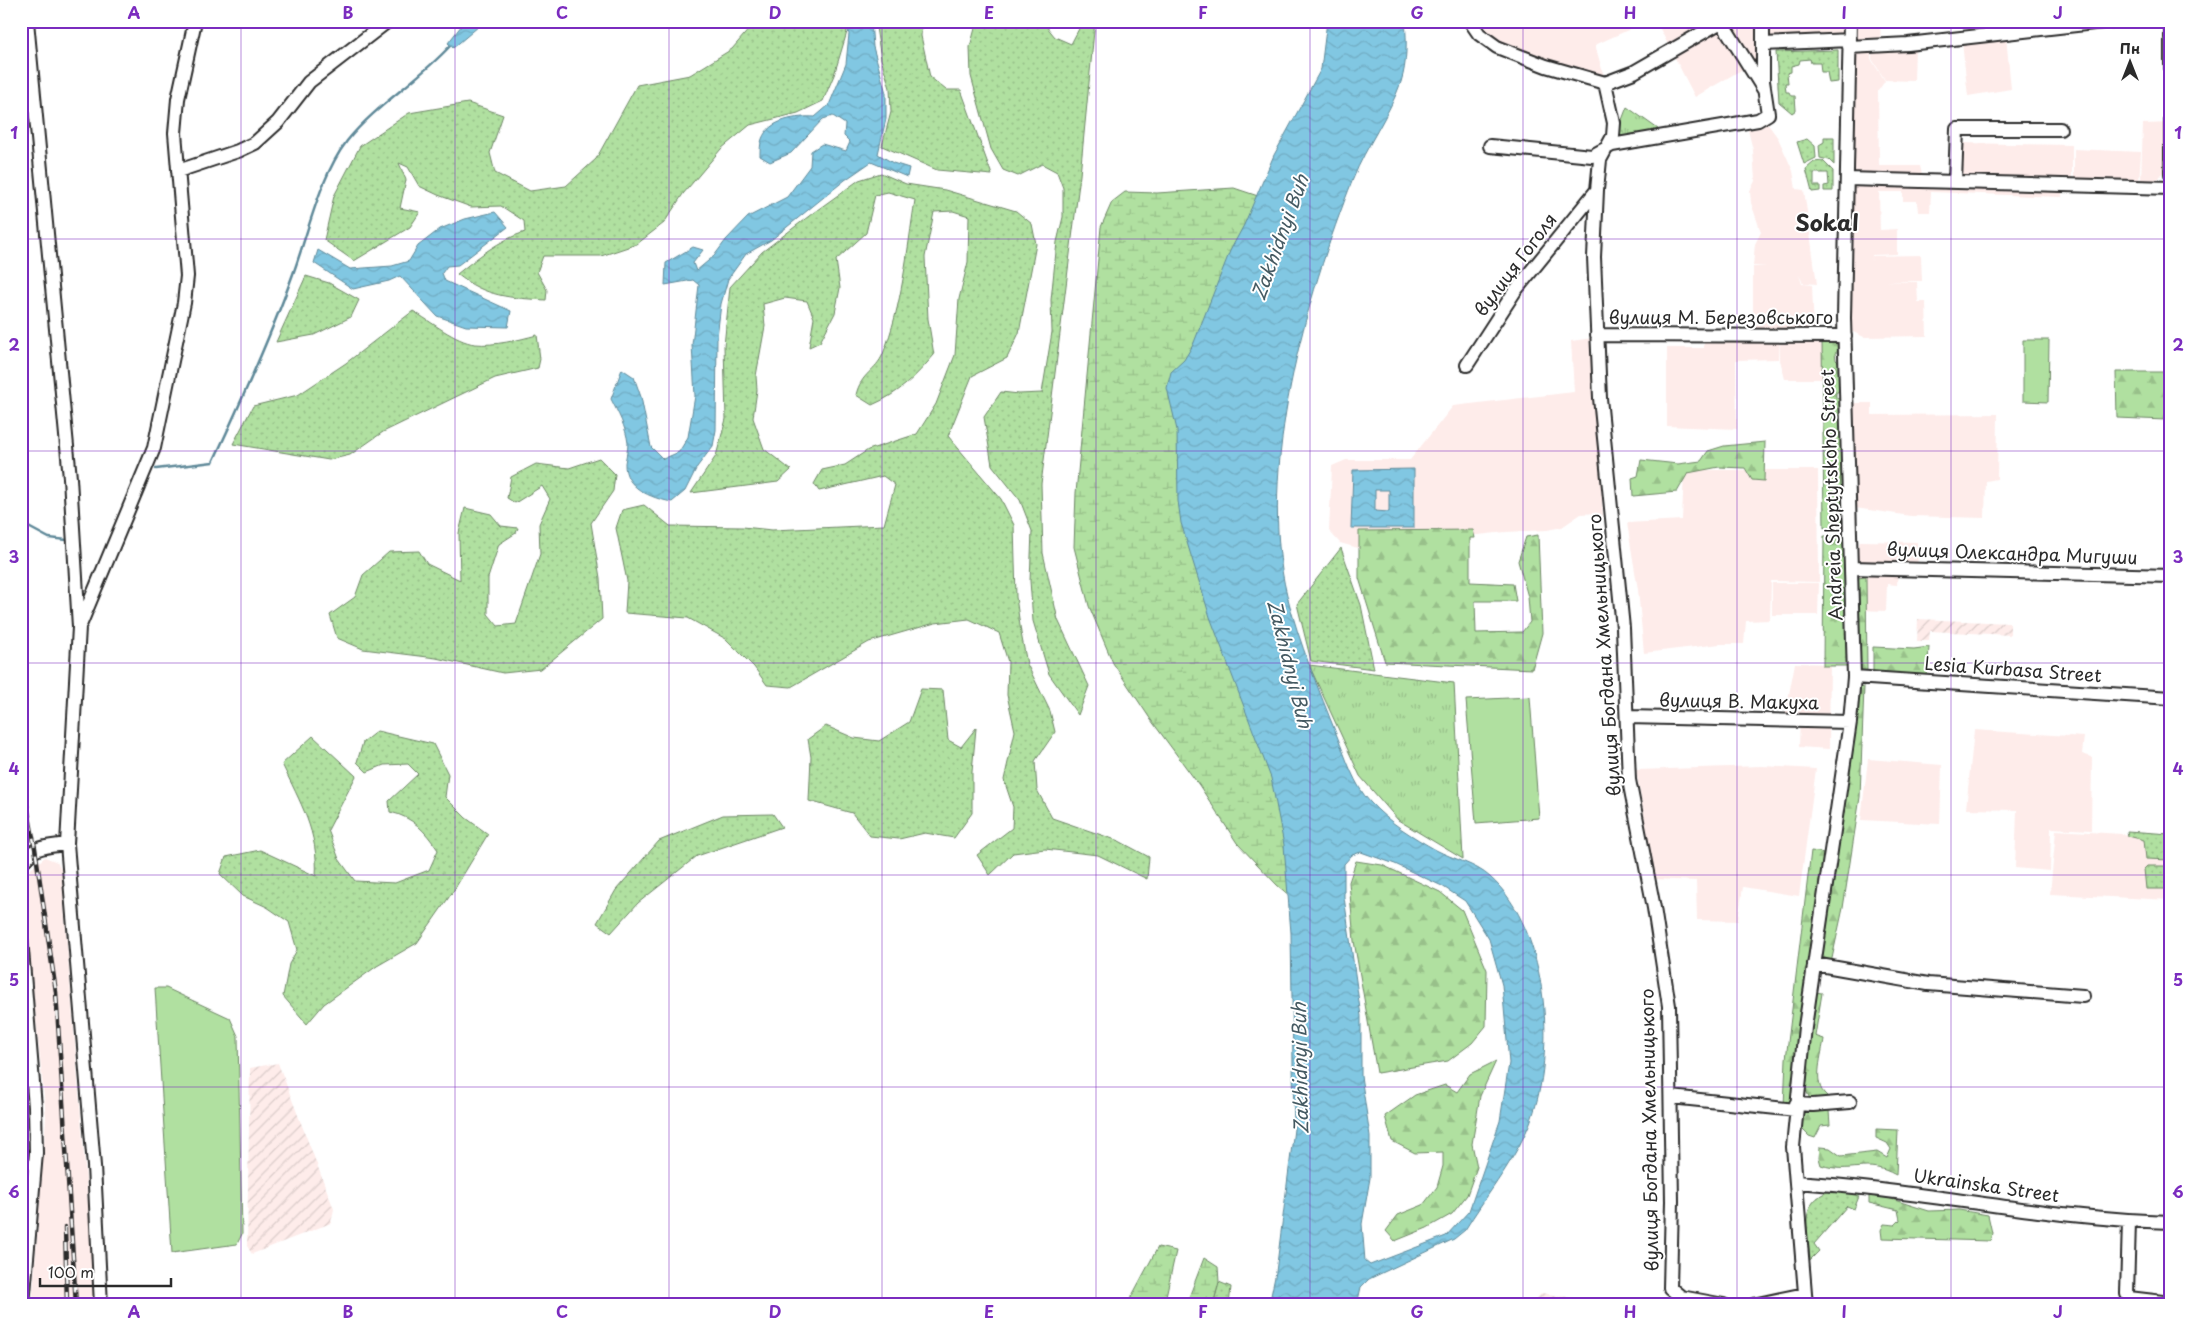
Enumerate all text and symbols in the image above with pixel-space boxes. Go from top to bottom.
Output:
text: A [128,0,141,24]
text: B [343,0,354,24]
text: C [556,0,568,24]
text: D [769,0,781,24]
text: E [984,0,994,24]
text: F [1198,0,1208,24]
text: G [1410,0,1424,24]
text: H [1624,0,1636,24]
text: I [1841,0,1847,24]
text: J [2053,0,2063,24]
north arrow [2104,38,2154,88]
text: Пн [2120,38,2140,59]
text: 1 [10,120,18,144]
text: 1 [2174,120,2182,144]
water label: Zakhidnyi Buh [1243,169,1315,303]
district label: Sokal [1795,205,1859,238]
street label: вулиця Гоголя [1467,207,1563,321]
street label: вулиця М. Березовського [1609,303,1833,330]
text: 2 [8,332,20,356]
text: 2 [2172,332,2184,356]
street label: Andreia Sheptytskoho Street [1813,369,1848,621]
street label: вулиця Богдана Хмельницького [1580,513,1627,797]
street label: вулиця Олександра Мигуши [1886,535,2138,570]
text: 3 [9,544,19,568]
text: 3 [2173,544,2183,568]
water label: Zakhidnyi Buh [1261,597,1321,732]
street label: Lesia Kurbasa Street [1924,649,2103,688]
street label: вулиця В. Макуха [1659,686,1819,715]
text: 4 [9,756,20,780]
text: 4 [2173,756,2184,780]
text: 5 [9,967,19,991]
text: 5 [2173,967,2183,991]
street label: вулиця Богдана Хмельницького [1633,988,1664,1272]
water label: Zakhidnyi Buh [1284,1001,1314,1134]
street label: Ukrainska Street [1912,1161,2061,1208]
text: 6 [8,1179,20,1203]
text: 6 [2172,1179,2184,1203]
scale bar [40,1256,171,1288]
text: 100 m [48,1260,94,1283]
text: A [128,1299,141,1323]
text: B [343,1299,354,1323]
text: C [556,1299,568,1323]
text: D [769,1299,781,1323]
text: E [984,1299,994,1323]
text: F [1198,1299,1208,1323]
text: G [1410,1299,1424,1323]
text: H [1624,1299,1636,1323]
text: I [1841,1299,1847,1323]
text: J [2053,1299,2063,1323]

